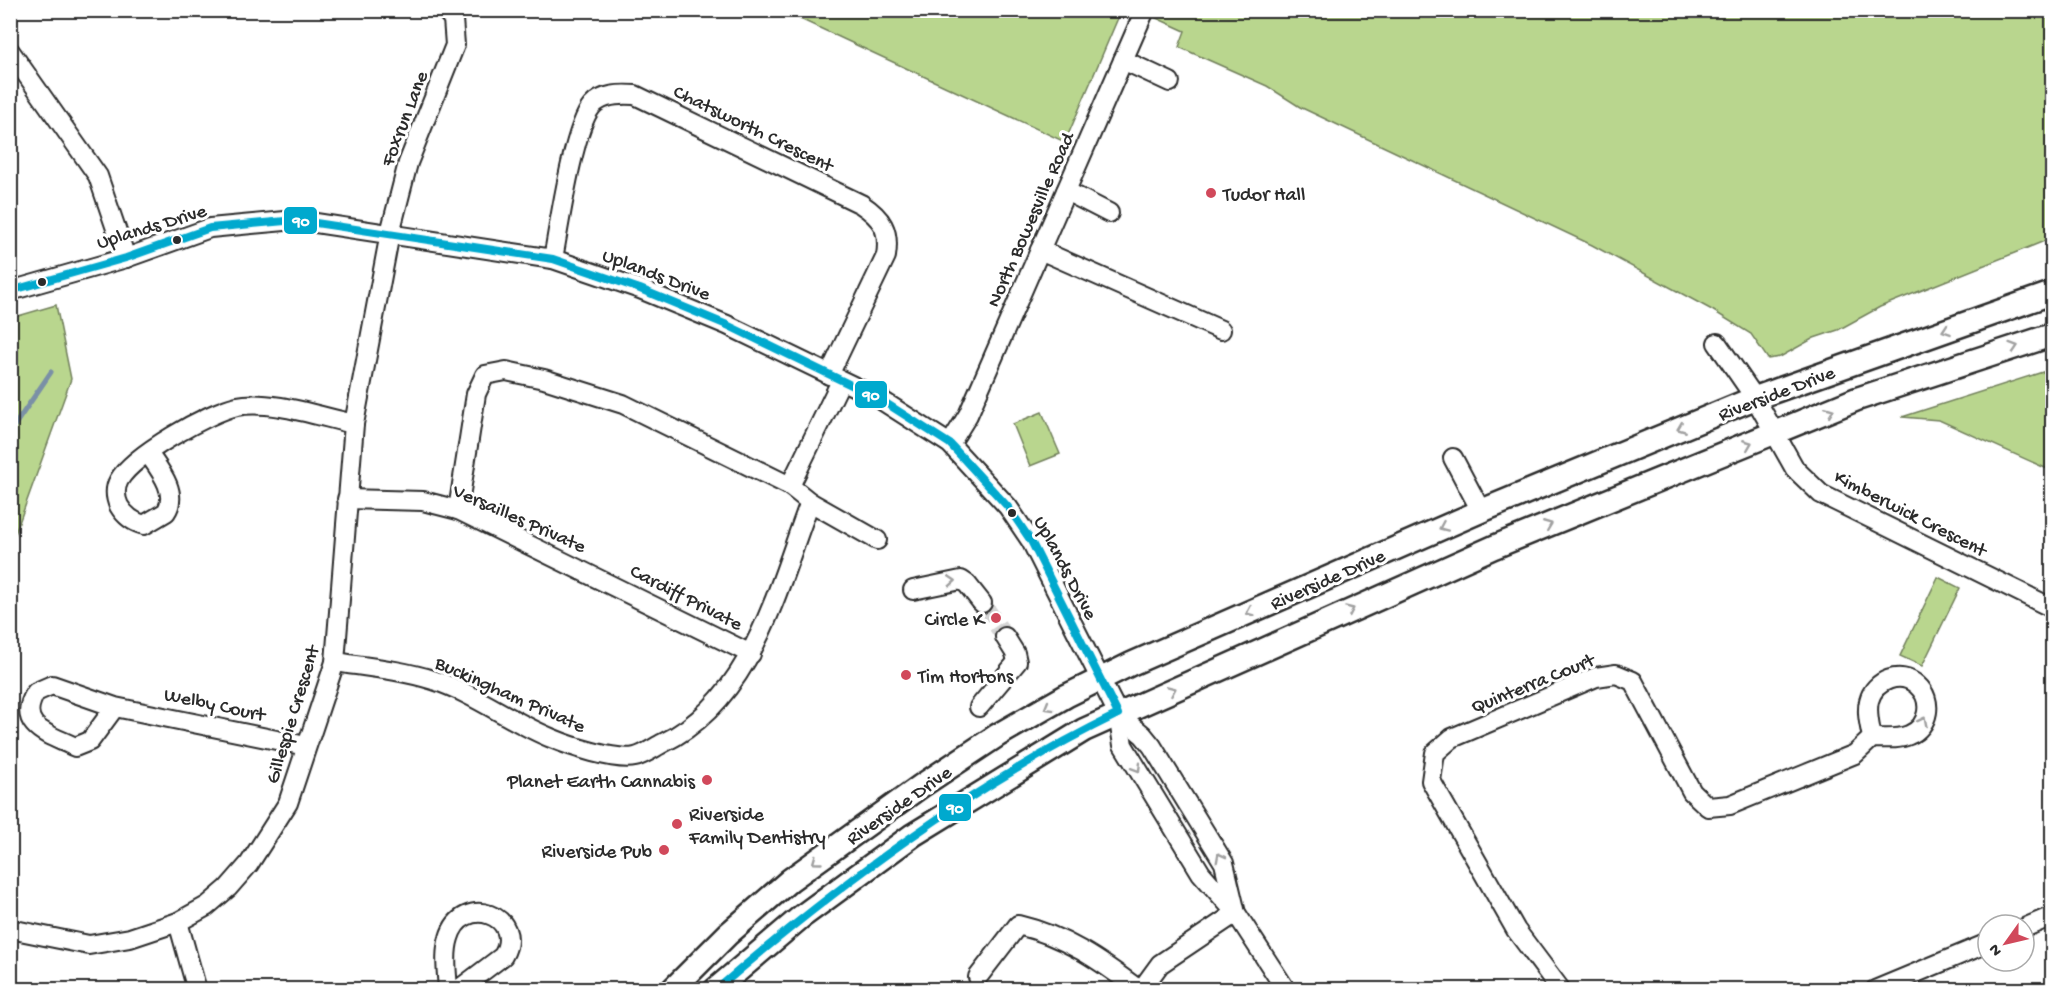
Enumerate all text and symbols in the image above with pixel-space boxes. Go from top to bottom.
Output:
street label: Foxrun Lane [377,68,435,171]
street label: Chatsworth Crescent [669,81,838,180]
street label: North Bowesville Road [983,127,1082,311]
place label: Tudor Hall [1222,185,1305,208]
marker: Tudor Hall [1204,186,1218,200]
street label: Uplands Drive [94,201,210,256]
line badge: 90 [283,206,318,235]
text: 90 [291,214,310,233]
unlabelled marker [171,234,183,246]
street label: Uplands Drive [598,245,714,308]
unlabelled marker [36,276,48,288]
one-way arrow [1941,323,1951,336]
one-way arrow [2008,342,2019,355]
street label: Riverside Drive [1716,362,1839,428]
line badge: 90 [854,380,888,409]
text: 90 [861,388,880,407]
one-way arrow [1823,406,1834,418]
one-way arrow [1677,421,1688,433]
one-way arrow [1742,439,1753,451]
street label: Kimberwick Crescent [1829,467,1991,564]
street label: Versailles Private [447,480,589,560]
unlabelled marker [1006,507,1018,519]
street label: Uplands Drive [1027,513,1101,625]
one-way arrow [1439,520,1450,532]
one-way arrow [1542,520,1553,532]
street label: Riverside Drive [1268,545,1390,617]
street label: Cardiff Private [625,561,746,638]
one-way arrow [948,575,957,588]
one-way arrow [1246,605,1257,617]
one-way arrow [1343,606,1354,618]
place label: Circle K [924,610,986,633]
marker: Circle K [989,611,1003,625]
street label: Gillespie Crescent [262,641,327,787]
street label: Quinterra Court [1468,649,1600,720]
street label: Buckingham Private [430,652,589,740]
place label: Tim Hortons [917,667,1014,690]
marker: Tim Hortons [899,668,913,682]
street label: Welby Court [162,684,269,729]
one-way arrow [1165,685,1176,697]
one-way arrow [1044,699,1054,711]
one-way arrow [1915,716,1927,727]
street label: Riverside Drive [843,762,958,852]
one-way arrow [1129,762,1141,772]
place label: Planet Earth Cannabis [506,772,696,795]
marker: Planet Earth Cannabis [700,773,714,787]
line badge: 90 [938,793,972,822]
text: 90 [945,801,964,820]
place label: Riverside Family Dentistry [688,805,826,851]
marker: Riverside Family Dentistry [670,817,684,831]
place label: Riverside Pub [542,842,652,865]
marker: Riverside Pub [657,843,671,857]
one-way arrow [1216,853,1227,863]
one-way arrow [812,854,823,865]
north arrow [1976,913,2036,973]
text: N [1985,939,2007,959]

